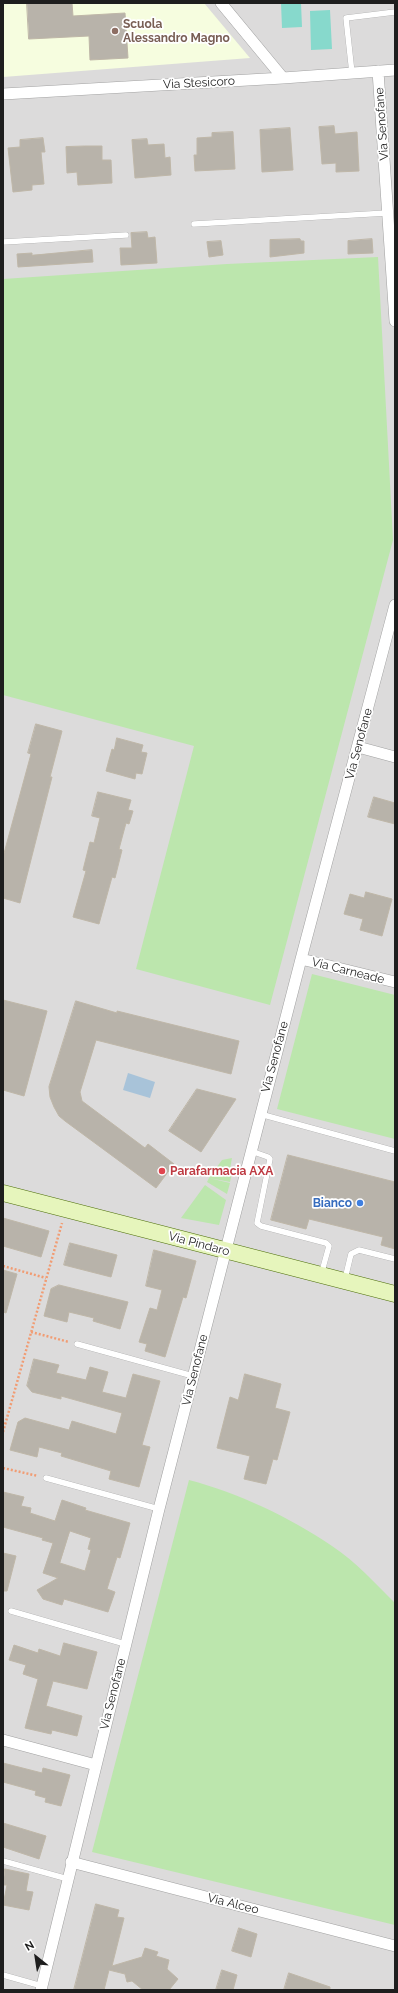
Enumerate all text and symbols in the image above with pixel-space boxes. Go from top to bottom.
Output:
place label: Scuola Alessandro Magno [123,17,230,45]
marker: Scuola Alessandro Magno [110,26,120,36]
street label: Via Stesicoro [163,74,235,92]
street label: Via Senofane [372,87,392,161]
street label: Via Senofane [343,707,375,781]
street label: Via Carneade [310,955,386,987]
street label: Via Senofane [259,1020,291,1094]
place label: Parafarmacia AXA [170,1164,273,1178]
marker: Parafarmacia AXA [157,1166,167,1176]
place label: Bianco [313,1196,352,1210]
marker: Bianco [355,1198,365,1208]
street label: Via Pindaro [167,1229,231,1259]
street label: Via Senofane [179,1333,211,1407]
street label: Via Senofane [97,1657,129,1731]
street label: Via Alceo [206,1891,260,1917]
north arrow [16,1937,56,1977]
text: N [23,1938,37,1954]

